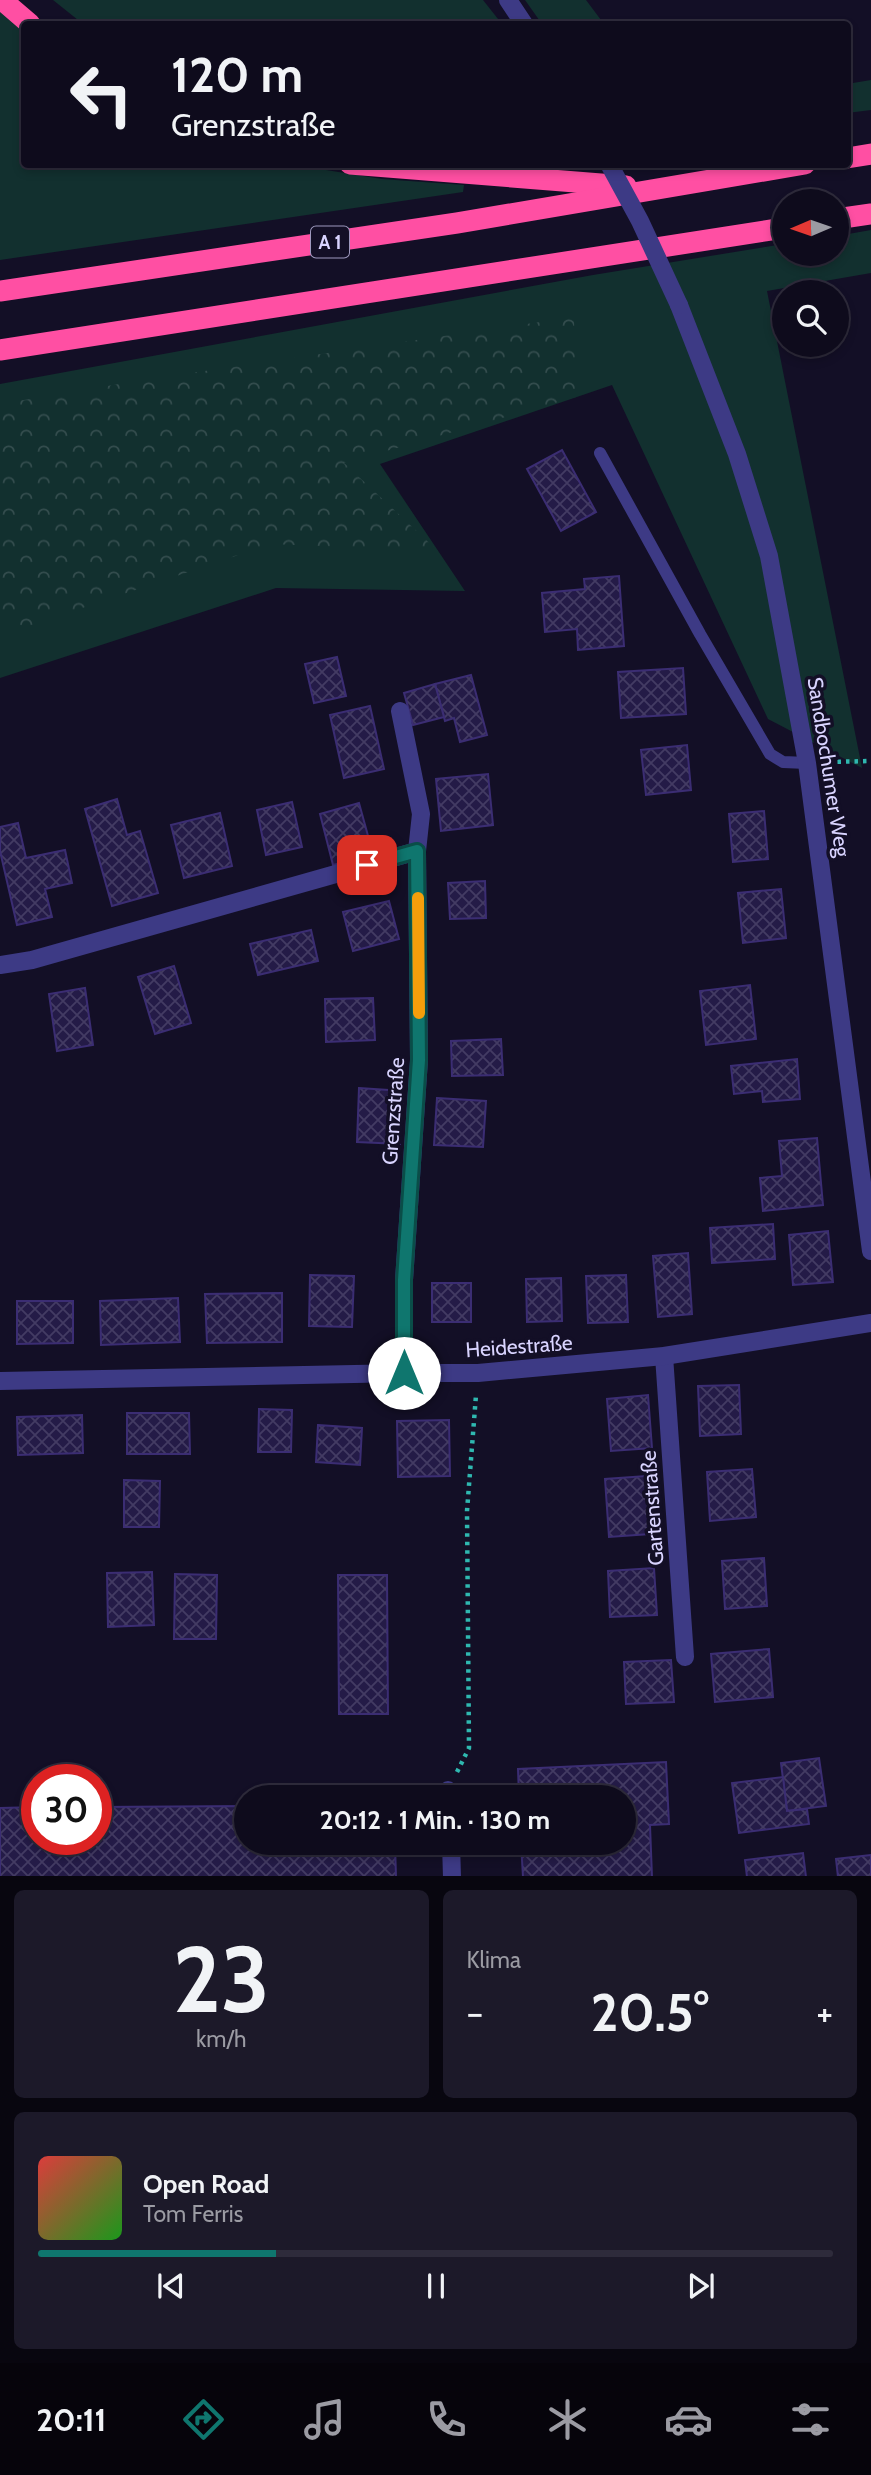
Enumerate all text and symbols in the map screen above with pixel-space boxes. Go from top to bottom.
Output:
text: 120 m [171,45,303,104]
icon: left [56,49,147,140]
text: Grenzstraße [171,105,335,144]
north arrow [772,189,849,266]
map controls [772,189,849,357]
road number: A 1 [311,226,349,258]
button: search [772,280,849,357]
street label: Sandbochumer Weg [802,675,856,859]
pin [337,835,397,895]
icon: arrive [348,846,386,884]
street label: Grenzstraße [377,1056,409,1166]
street label: Heidestraße [465,1330,574,1362]
position arrow [367,1336,441,1410]
street label: Gartenstraße [635,1449,668,1566]
speed limit sign: 30 [21,1764,112,1855]
text: 20:12 · 1 Min. · 130 m [320,1804,550,1836]
text: 23 [173,1924,270,2035]
text: Klima [467,1946,521,1974]
text: 20.5° [591,1981,709,2044]
text: − [467,1989,483,2036]
text: + [816,1989,833,2036]
text: km/h [196,2025,246,2053]
text: Open Road [143,2168,269,2200]
text: Tom Ferris [143,2200,243,2228]
icon: previous [152,2267,190,2305]
icon: pause [417,2267,455,2305]
icon: next [682,2267,720,2305]
icon: directions [179,2395,228,2444]
icon: music [300,2395,349,2444]
icon: phone [422,2395,471,2444]
icon: climate [543,2395,592,2444]
icon: car [664,2395,713,2444]
icon: filters [786,2395,835,2444]
text: 20:11 [36,2400,106,2439]

